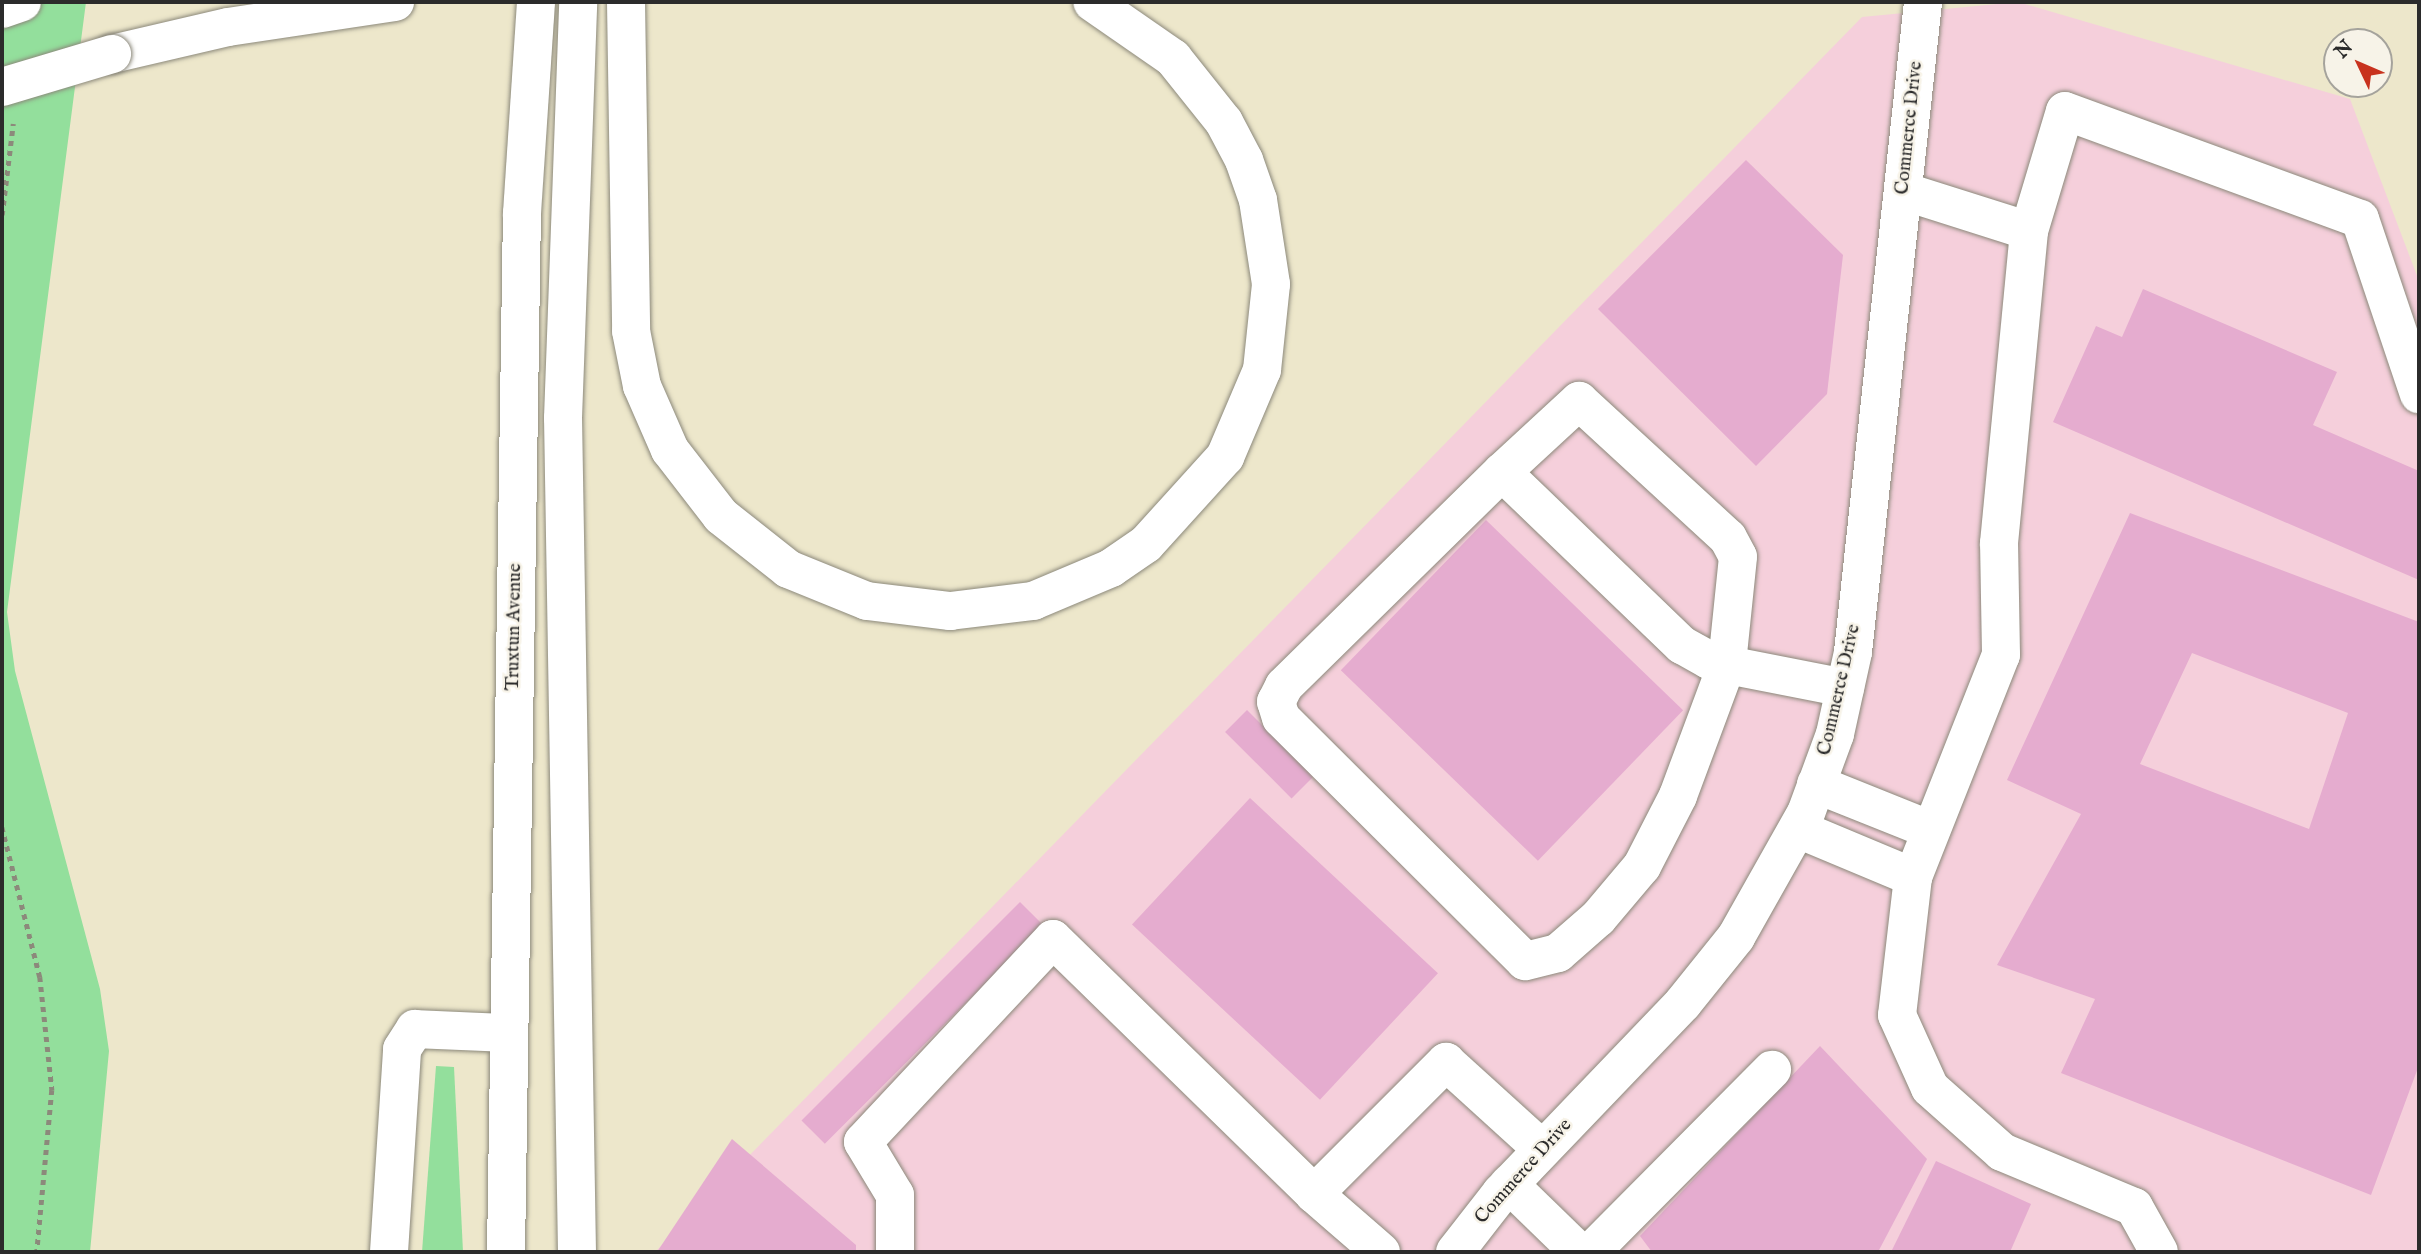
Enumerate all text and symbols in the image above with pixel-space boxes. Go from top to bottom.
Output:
north arrow [2323,28,2393,98]
text: N [2330,36,2359,64]
street label: Commerce Drive [1892,60,1928,196]
street label: Truxtun Avenue [502,563,528,691]
street label: Commerce Drive [1814,622,1866,758]
street label: Commerce Drive [1471,1115,1577,1229]

